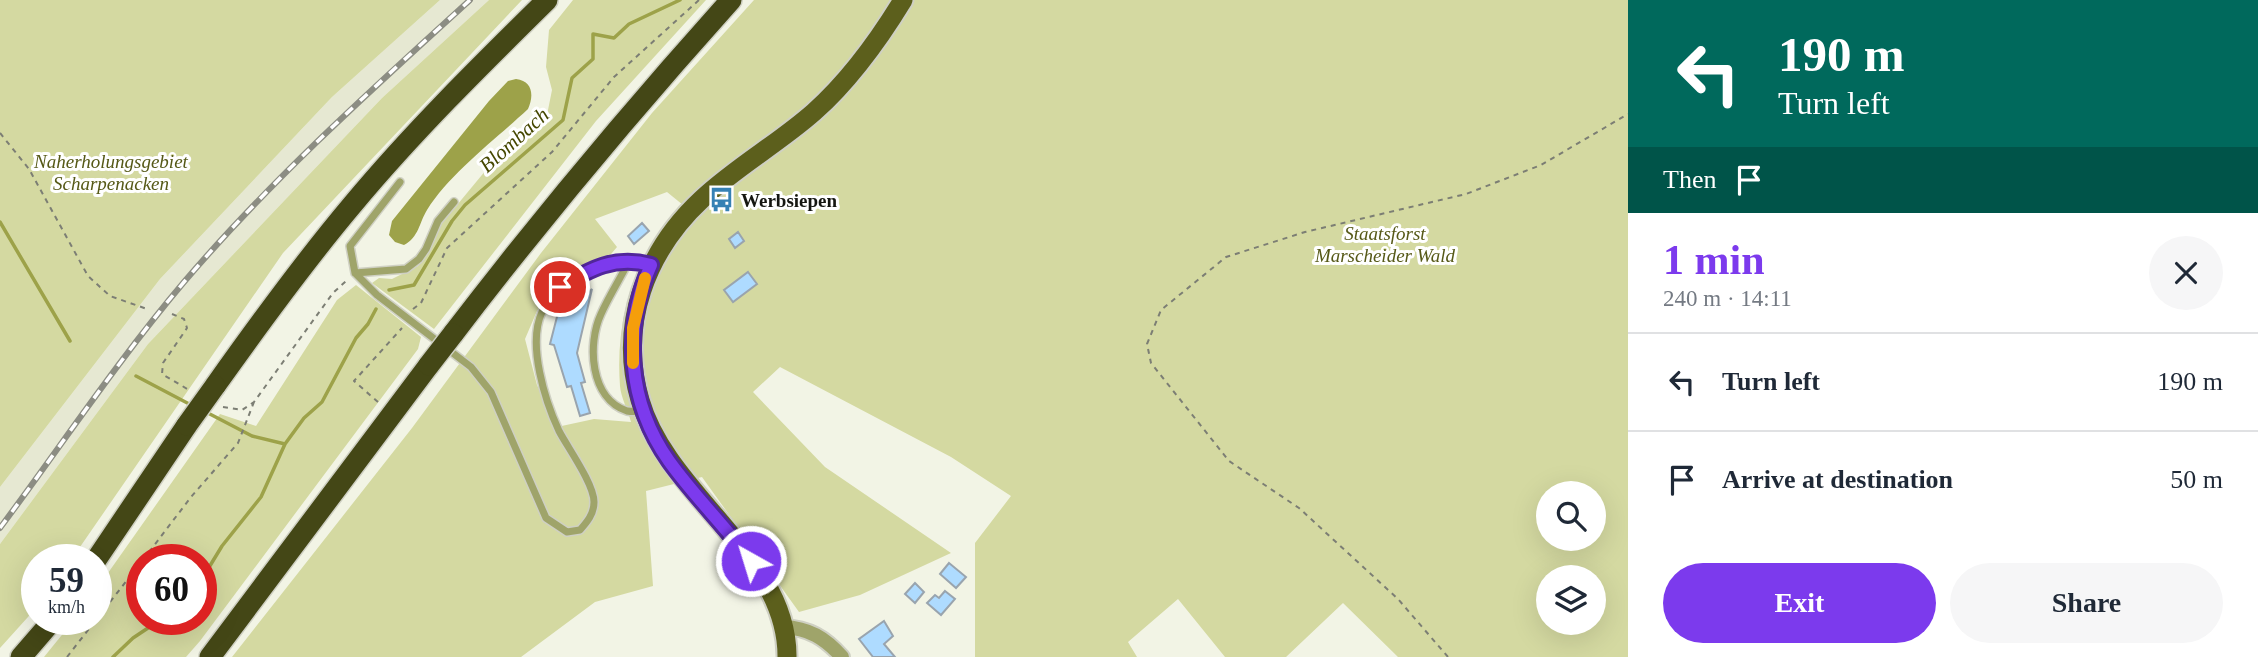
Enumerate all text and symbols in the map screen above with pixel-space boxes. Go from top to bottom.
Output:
text: 190 m [1778,27,1905,82]
icon: left [1663,28,1754,119]
text: Turn left [1778,85,1890,121]
water label: Blombach [474,103,554,177]
park label: Naherholungsgebiet Scharpenacken [33,151,189,194]
icon: arrive [1730,161,1768,199]
text: Then [1663,165,1716,194]
bus stop icon: Werbsiepen [707,186,735,214]
place label: Werbsiepen [741,190,837,211]
park label: Staatsforst Marscheider Wald [1314,223,1456,266]
button: close [2149,236,2223,310]
text: 1 min [1663,237,1765,283]
pin [530,257,590,317]
icon: arrive [541,268,579,306]
text: 240 m · 14:11 [1663,286,1792,311]
icon: left [1663,363,1701,401]
text: Turn left [1722,367,1820,396]
text: 190 m [2157,367,2223,396]
icon: arrive [1663,461,1701,499]
text: Arrive at destination [1722,465,1953,494]
text: 50 m [2170,465,2223,494]
map controls [1536,481,1606,635]
button: search [1536,481,1606,551]
position arrow [714,524,788,598]
speed limit sign: 60 [126,544,217,635]
text: 59 [49,561,84,600]
button: Exit [1663,563,1936,643]
button: Share [1950,563,2223,643]
button: layers [1536,565,1606,635]
text: km/h [48,597,85,617]

